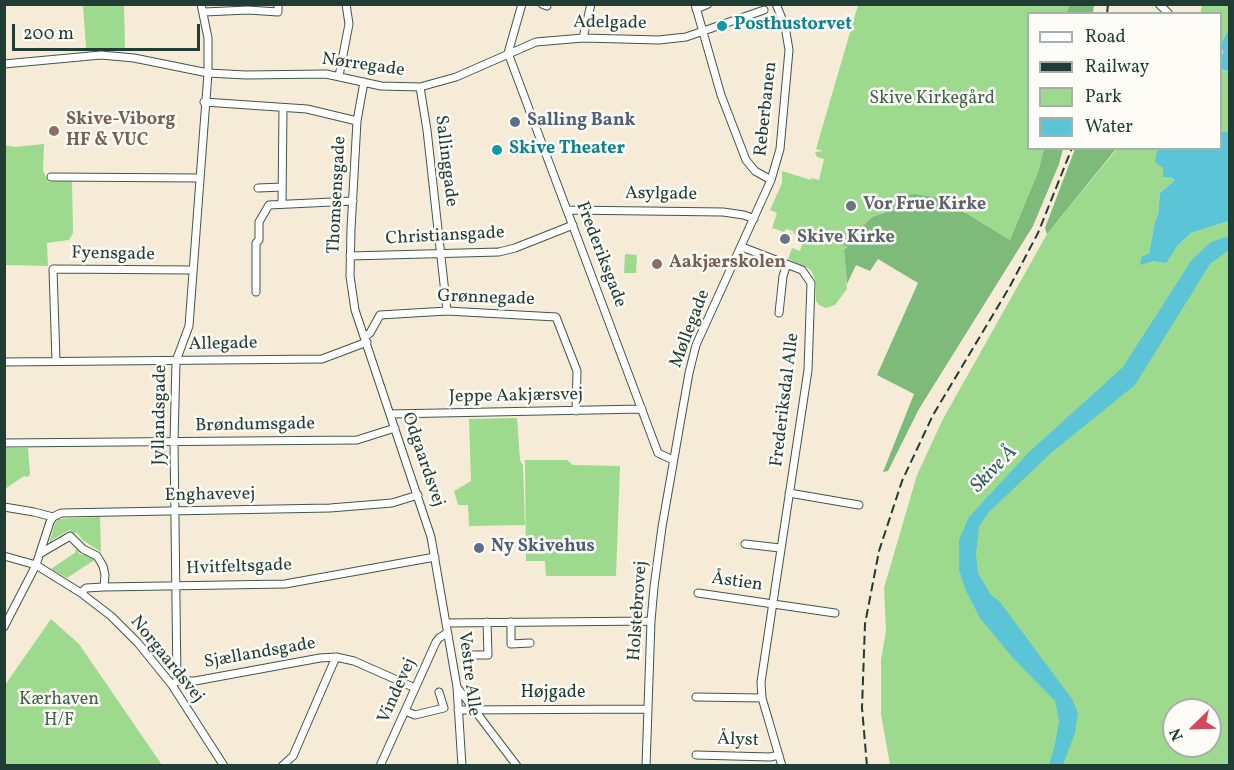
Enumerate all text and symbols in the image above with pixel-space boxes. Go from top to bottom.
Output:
scale bar [15,12,202,50]
legend [1027,12,1222,150]
street label: Adelgade [573,13,647,35]
place label: Posthustorvet [734,15,852,37]
marker: Posthustorvet [715,19,729,33]
text: 200 m [23,22,74,47]
text: Road [1085,25,1126,50]
street label: Nørregade [320,50,406,82]
text: Railway [1085,55,1149,80]
street label: Reberbanen [751,61,783,157]
text: Park [1085,85,1122,110]
park label: Skive Kirkegård [869,89,995,111]
place label: Skive-Viborg HF & VUC [66,110,175,152]
place label: Salling Bank [527,111,635,133]
street label: Sallinggade [429,114,461,208]
marker: Salling Bank [508,115,522,129]
text: Water [1085,115,1133,140]
marker: Skive-Viborg HF & VUC [47,124,61,138]
street label: Thomsensgade [324,136,352,254]
place label: Skive Theater [509,139,625,161]
marker: Skive Theater [490,143,504,157]
street label: Asylgade [625,184,697,206]
place label: Vor Frue Kirke [863,195,986,217]
street label: Frederiksgade [570,199,630,311]
marker: Vor Frue Kirke [844,199,858,213]
street label: Christiansgade [385,223,505,251]
place label: Skive Kirke [797,228,895,250]
marker: Skive Kirke [778,232,792,246]
street label: Fyensgade [71,243,155,267]
place label: Aakjærskolen [669,253,786,275]
marker: Aakjærskolen [650,257,664,271]
street label: Grønnegade [437,287,535,311]
street label: Møllegade [666,287,716,371]
street label: Frederiksdal Alle [767,332,805,468]
street label: Allegade [188,334,258,356]
street label: Jyllandsgade [149,364,173,466]
street label: Jeppe Aakjærsvej [449,385,583,409]
street label: Odgaardsvej [396,410,448,510]
street label: Brøndumsgade [195,414,315,438]
water label: Skive Å [967,441,1023,499]
street label: Enghavevej [165,484,255,508]
place label: Ny Skivehus [491,537,595,559]
marker: Ny Skivehus [472,541,486,555]
street label: Hvitfeltsgade [186,555,292,581]
street label: Holstebrovej [625,560,653,662]
street label: Åstien [710,569,764,597]
street label: Norgaardsvej [124,612,208,708]
street label: Vestre Alle [452,631,484,717]
street label: Sjællandsgade [203,634,317,674]
street label: Vindevej [374,655,422,727]
street label: Højgade [520,683,586,705]
park label: Kærhaven H/F [19,690,99,732]
north arrow [1162,698,1222,758]
text: N [1165,725,1190,744]
street label: Ålyst [717,729,759,753]

